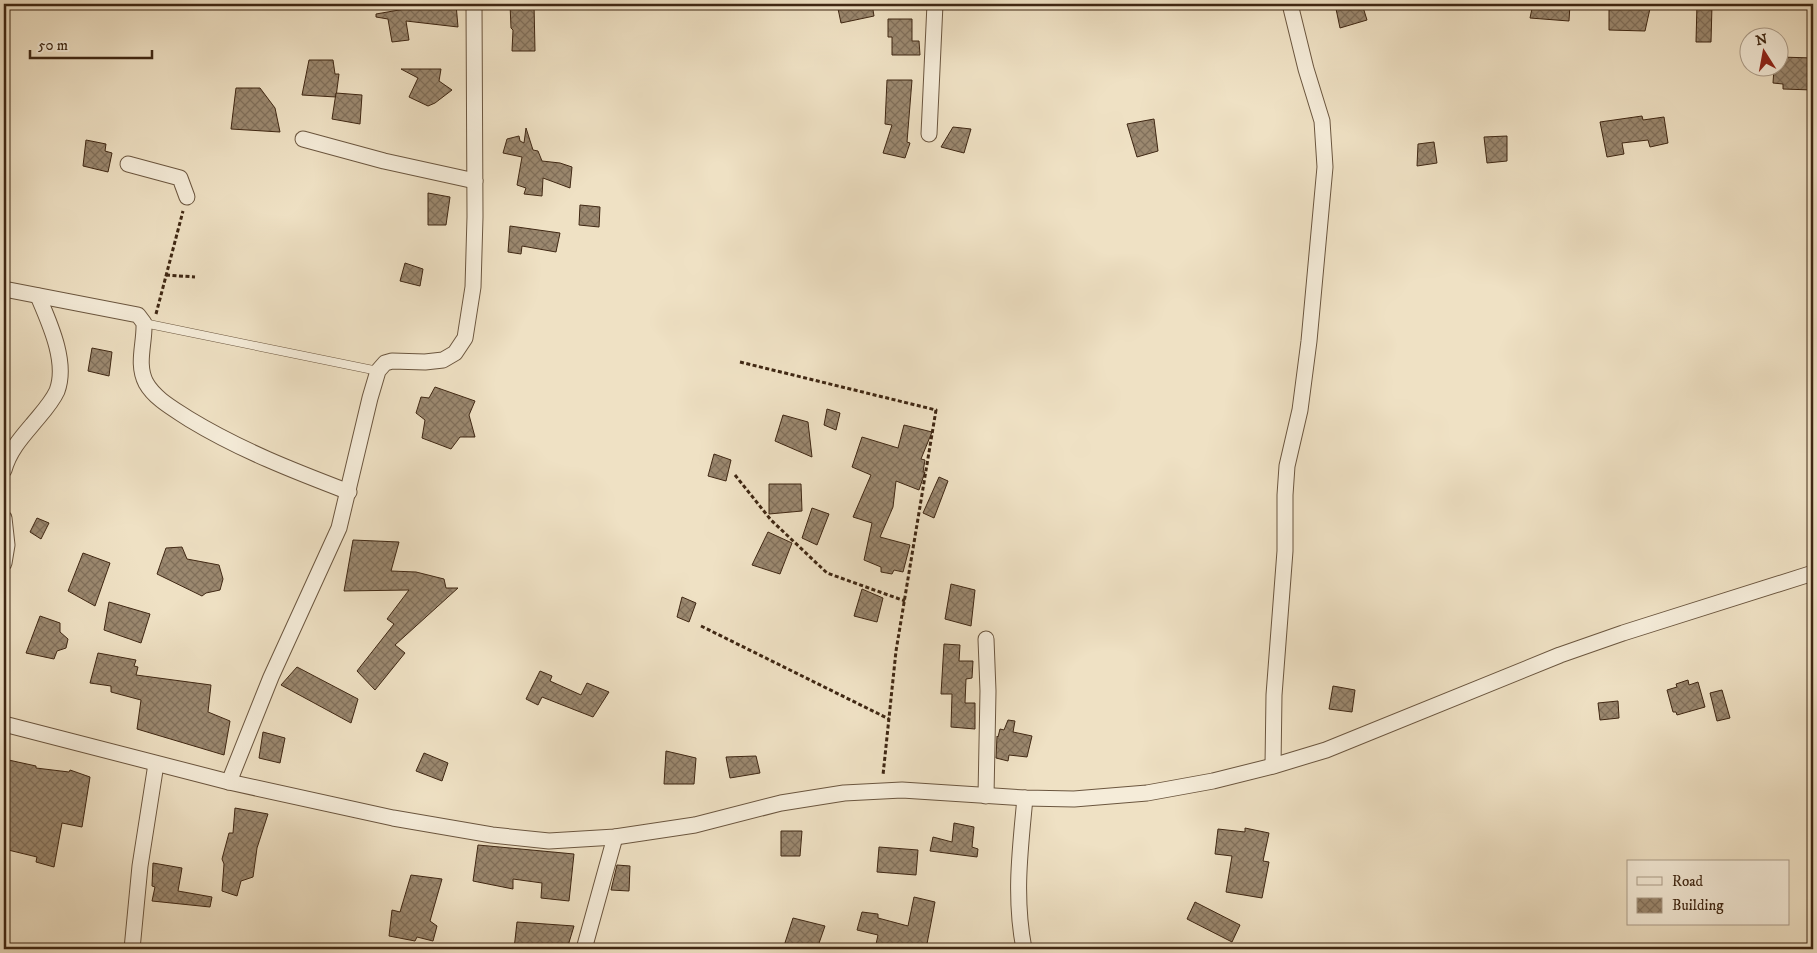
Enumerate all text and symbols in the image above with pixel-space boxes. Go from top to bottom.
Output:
scale bar [30,28,152,60]
north arrow [1740,28,1790,78]
text: N [1754,30,1770,50]
text: 50 m [38,36,68,55]
legend [1627,860,1790,926]
text: Road [1672,872,1704,891]
text: Building [1672,896,1724,915]

